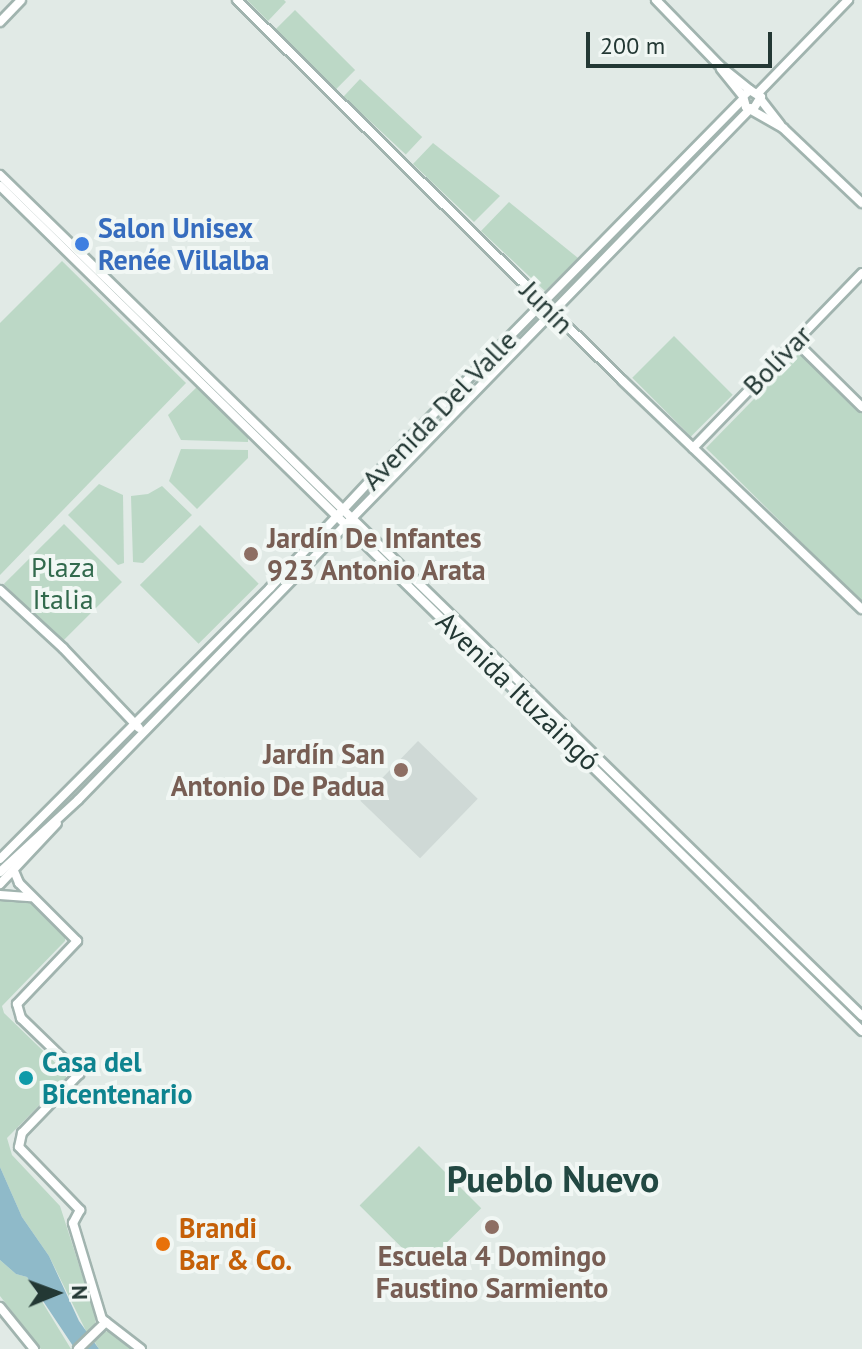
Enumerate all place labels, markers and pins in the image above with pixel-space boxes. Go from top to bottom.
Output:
place label: Salon Unisex Renée Villalba [98,211,270,277]
marker: Salon Unisex Renée Villalba [73,235,91,253]
place label: Jardín De Infantes 923 Antonio Arata [267,521,488,587]
marker: Jardín De Infantes 923 Antonio Arata [242,545,260,563]
place label: Jardín San Antonio De Padua [171,737,385,803]
marker: Jardín San Antonio De Padua [392,761,410,779]
place label: Casa del Bicentenario [42,1045,193,1111]
marker: Casa del Bicentenario [17,1069,35,1087]
place label: Brandi Bar & Co. [179,1211,293,1277]
marker: Escuela 4 Domingo Faustino Sarmiento [483,1218,501,1236]
marker: Brandi Bar & Co. [154,1235,172,1253]
place label: Escuela 4 Domingo Faustino Sarmiento [376,1239,608,1305]

